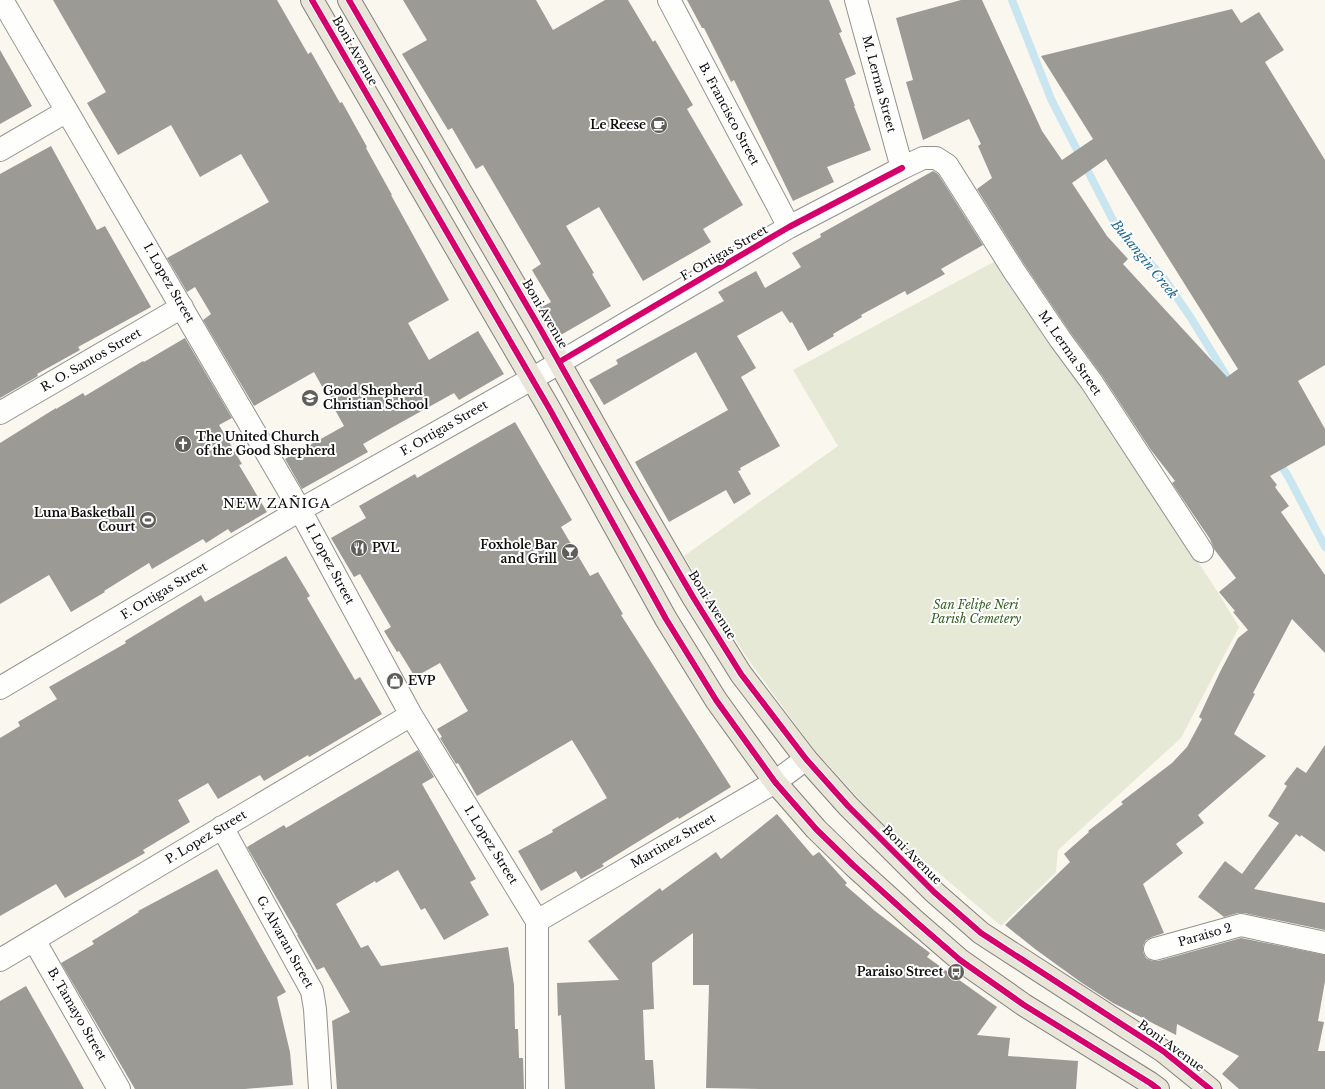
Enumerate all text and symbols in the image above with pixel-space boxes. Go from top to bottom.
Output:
street label: Boni Avenue [329,13,382,88]
street label: M. Lerma Street [859,34,900,135]
street label: B. Francisco Street [696,60,763,168]
cafe icon: Le Reese [649,115,669,135]
place label: Le Reese [590,117,646,132]
water label: Buhangin Creek [1107,216,1182,303]
street label: F. Ortigas Street [677,221,770,284]
street label: I. Lopez Street [141,240,199,326]
street label: Boni Avenue [519,276,572,351]
street label: M. Lerma Street [1036,307,1105,398]
street label: R. O. Santos Street [38,324,144,394]
place label: Good Shepherd Christian School [323,383,429,412]
school or university icon: Good Shepherd Christian School [300,388,320,408]
street label: F. Ortigas Street [397,396,490,459]
place label: The United Church of the Good Shepherd [196,429,336,458]
church icon: The United Church of the Good Shepherd [173,434,193,454]
district label: NEW ZAÑIGA [223,495,331,512]
place label: Luna Basketball Court [34,505,136,534]
sports icon: Luna Basketball Court [138,510,158,530]
street label: I. Lopez Street [303,521,358,607]
place label: Foxhole Bar and Grill [480,537,558,566]
restaurant icon: PVL [349,538,369,558]
place label: PVL [372,540,399,555]
bar icon: Foxhole Bar and Grill [560,542,580,562]
street label: F. Ortigas Street [118,559,210,622]
street label: Boni Avenue [685,568,740,642]
park label: San Felipe Neri Parish Cemetery [930,597,1022,626]
shop icon: EVP [385,671,405,691]
place label: EVP [408,673,436,688]
street label: I. Lopez Street [461,803,522,887]
street label: P. Lopez Street [163,806,249,867]
street label: Martinez Street [628,810,718,871]
street label: Boni Avenue [879,822,945,888]
street label: G. Alvaran Street [254,893,317,991]
street label: Paraiso 2 [1176,920,1234,949]
bus stop icon: Paraiso Street [946,962,966,982]
place label: Paraiso Street [857,964,943,979]
street label: B. Tamayo Street [45,965,110,1063]
street label: Boni Avenue [1135,1017,1207,1075]

